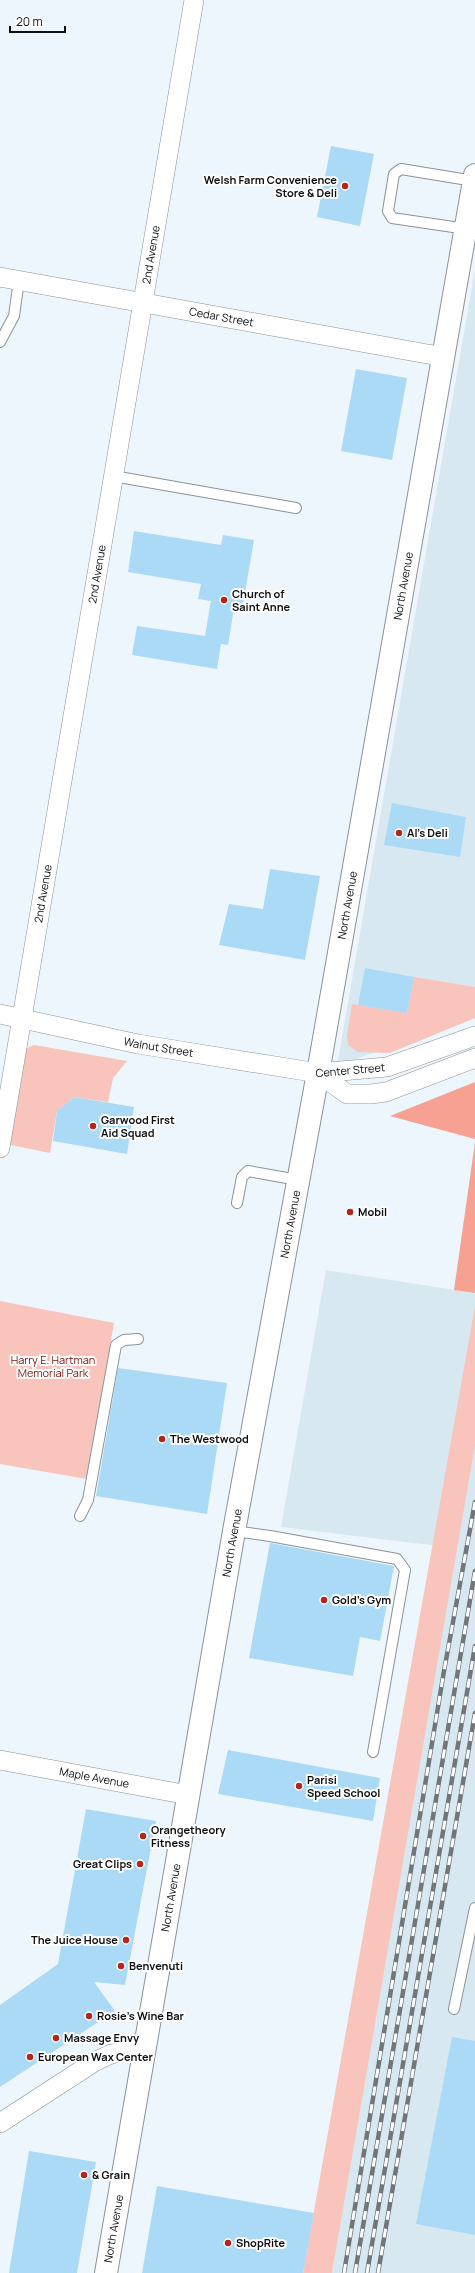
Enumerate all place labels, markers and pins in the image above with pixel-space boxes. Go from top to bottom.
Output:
place label: Welsh Farm Convenience Store & Deli [204,172,337,200]
marker: Welsh Farm Convenience Store & Deli [340,181,350,191]
place label: Church of Saint Anne [232,586,291,614]
marker: Church of Saint Anne [219,595,229,605]
place label: Al's Deli [407,825,448,840]
marker: Al's Deli [394,828,404,838]
place label: Garwood First Aid Squad [101,1112,175,1140]
marker: Garwood First Aid Squad [88,1121,98,1131]
place label: Mobil [358,1204,387,1219]
marker: Mobil [345,1207,355,1217]
place label: The Westwood [170,1431,249,1446]
marker: The Westwood [157,1434,167,1444]
place label: Gold's Gym [332,1592,391,1607]
marker: Gold's Gym [319,1595,329,1605]
place label: Parisi Speed School [307,1772,380,1800]
marker: Parisi Speed School [294,1781,304,1791]
place label: Orangetheory Fitness [151,1822,226,1850]
marker: Orangetheory Fitness [138,1831,148,1841]
place label: Great Clips [73,1856,132,1871]
marker: Great Clips [135,1859,145,1869]
place label: The Juice House [31,1932,118,1947]
marker: The Juice House [121,1935,131,1945]
place label: Benvenuti [129,1958,183,1973]
marker: Benvenuti [116,1961,126,1971]
place label: Rosie's Wine Bar [97,2008,184,2023]
marker: Rosie's Wine Bar [84,2011,94,2021]
place label: Massage Envy [64,2030,140,2045]
marker: Massage Envy [51,2033,61,2043]
place label: European Wax Center [38,2049,154,2064]
marker: European Wax Center [25,2052,35,2062]
place label: & Grain [92,2167,130,2182]
marker: & Grain [79,2170,89,2180]
place label: ShopRite [236,2235,285,2250]
marker: ShopRite [223,2238,233,2248]

